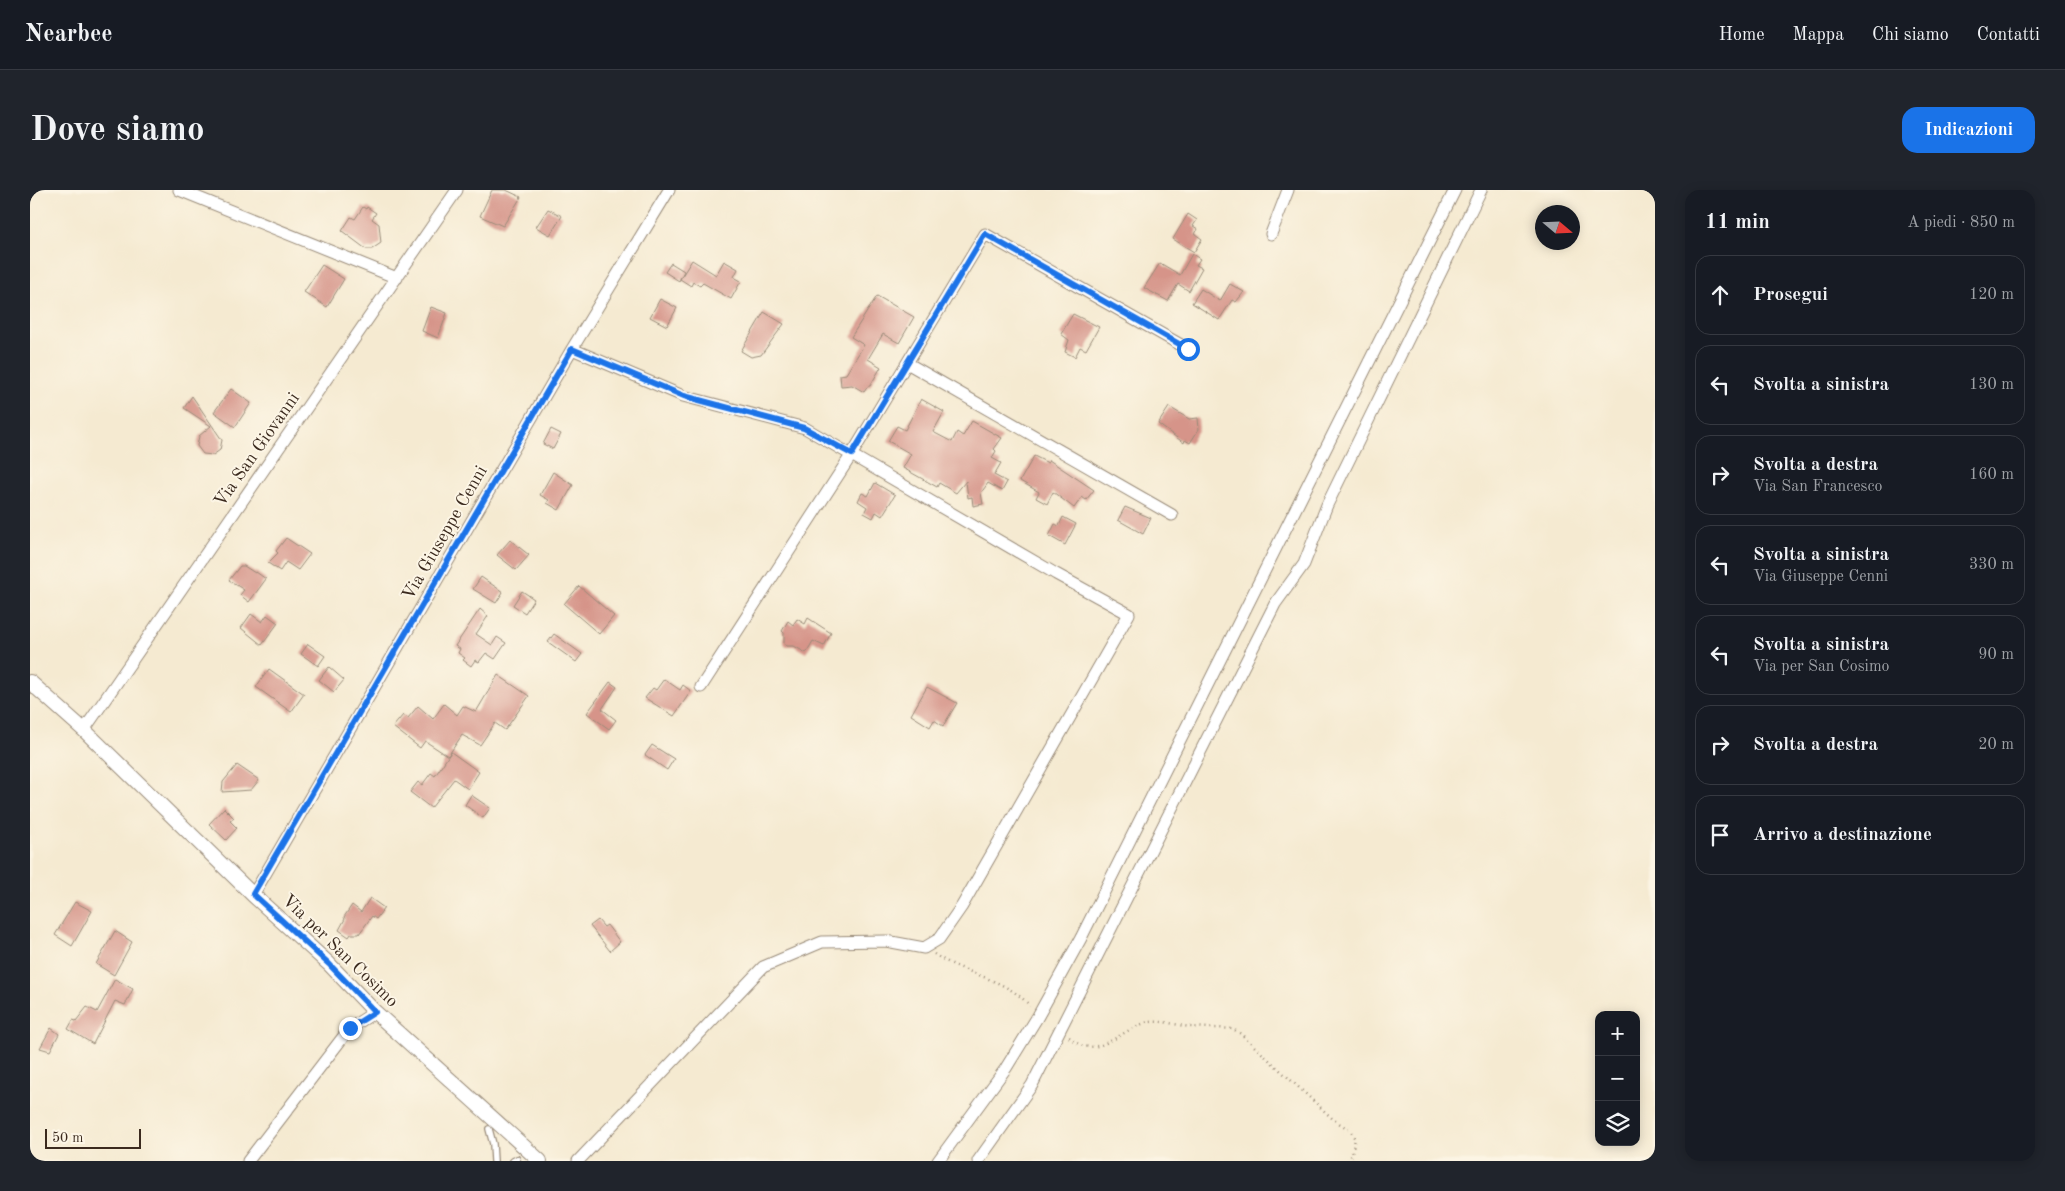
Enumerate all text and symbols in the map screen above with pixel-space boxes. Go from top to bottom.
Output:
text: Nearbee [25,23,113,47]
text: Home [1719,26,1765,44]
text: Mappa [1793,26,1844,44]
text: Chi siamo [1872,26,1949,44]
text: Contatti [1977,26,2040,44]
button: Indicazioni [1902,107,2035,153]
text: Dove siamo [30,113,205,148]
north arrow [1535,205,1580,250]
text: 11 min [1705,212,1770,233]
text: A piedi · 850 m [1907,215,2015,231]
icon: ahead [1706,281,1734,309]
text: Prosegui [1753,286,1828,305]
text: 120 m [1969,287,2014,303]
route start [1177,338,1200,361]
icon: left [1706,371,1734,399]
text: Svolta a sinistra [1753,376,1889,395]
text: 130 m [1969,377,2014,393]
street label: Via San Giovanni [211,389,303,510]
text: Svolta a destra [1753,456,1878,475]
icon: right [1706,461,1734,489]
street label: Via Giuseppe Cenni [399,463,491,603]
text: 160 m [1969,467,2014,483]
text: Via San Francesco [1753,479,1882,495]
text: Svolta a sinistra [1753,546,1889,565]
icon: left [1706,551,1734,579]
text: 330 m [1969,557,2014,573]
text: Via Giuseppe Cenni [1753,569,1888,585]
text: Svolta a sinistra [1753,636,1889,655]
icon: left [1706,641,1734,669]
text: 90 m [1978,647,2014,663]
text: Via per San Cosimo [1753,659,1890,675]
icon: right [1706,731,1734,759]
text: Svolta a destra [1753,736,1878,755]
text: 20 m [1978,737,2014,753]
icon: arrive [1706,821,1734,849]
text: Arrivo a destinazione [1753,826,1932,845]
street label: Via per San Cosimo [278,891,402,1011]
map controls [1595,1011,1640,1146]
button: + [1595,1011,1640,1056]
route end [339,1017,362,1040]
button: − [1595,1056,1640,1101]
button: layers [1595,1101,1640,1146]
scale bar [45,1126,141,1149]
text: 50 m [52,1131,83,1145]

